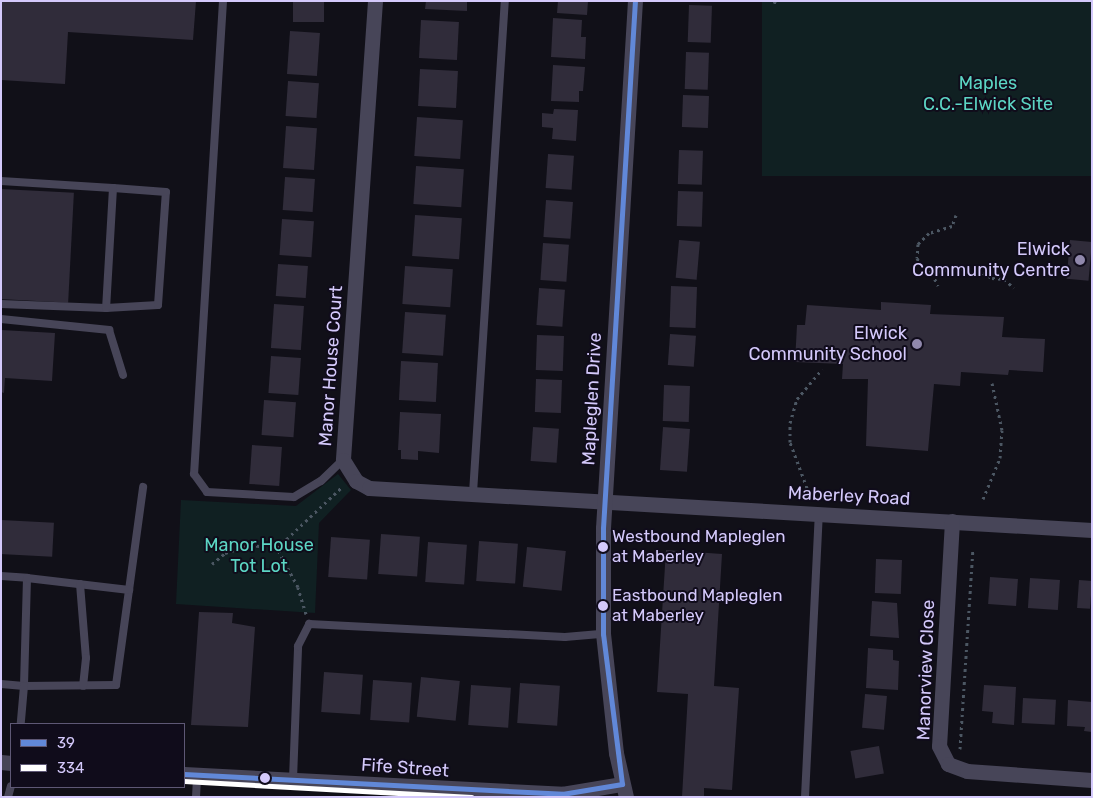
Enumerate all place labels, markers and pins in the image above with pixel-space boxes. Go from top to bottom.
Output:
place label: Elwick Community Centre [912,239,1070,282]
marker: Elwick Community Centre [1074,254,1086,266]
place label: Elwick Community School [748,323,907,366]
marker: Elwick Community School [911,338,923,350]
place label: Westbound Mapleglen at Maberley [612,527,786,567]
marker: Westbound Mapleglen at Maberley [598,542,608,552]
place label: Eastbound Mapleglen at Maberley [612,586,782,626]
marker: Eastbound Mapleglen at Maberley [598,601,608,611]
unlabelled marker [260,773,270,783]

